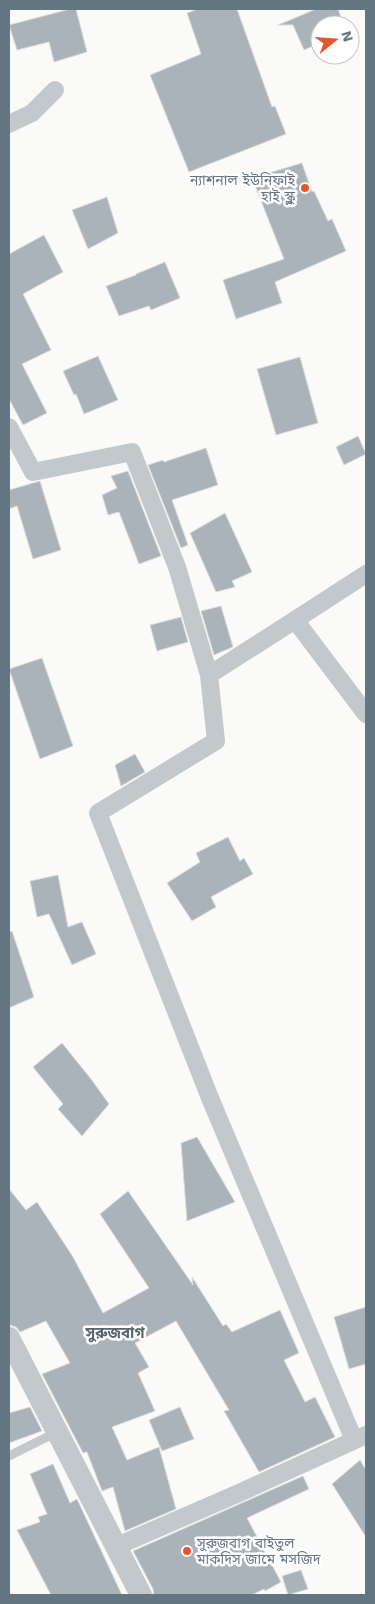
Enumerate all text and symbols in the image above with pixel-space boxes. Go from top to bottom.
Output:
north arrow [310,15,360,65]
text: N [338,29,357,43]
place label: ন্যাশনাল ইউনিফাই হাই স্কুল [189,172,296,205]
marker: ন্যাশনাল ইউনিফাই হাই স্কুল [299,182,311,194]
district label: সুরুজবাগ [84,1324,145,1343]
place label: সুরুজবাগ বাইতুল মাকদিস জামে মসজিদ [196,1535,321,1567]
marker: সুরুজবাগ বাইতুল মাকদিস জামে মসজিদ [181,1545,193,1557]

